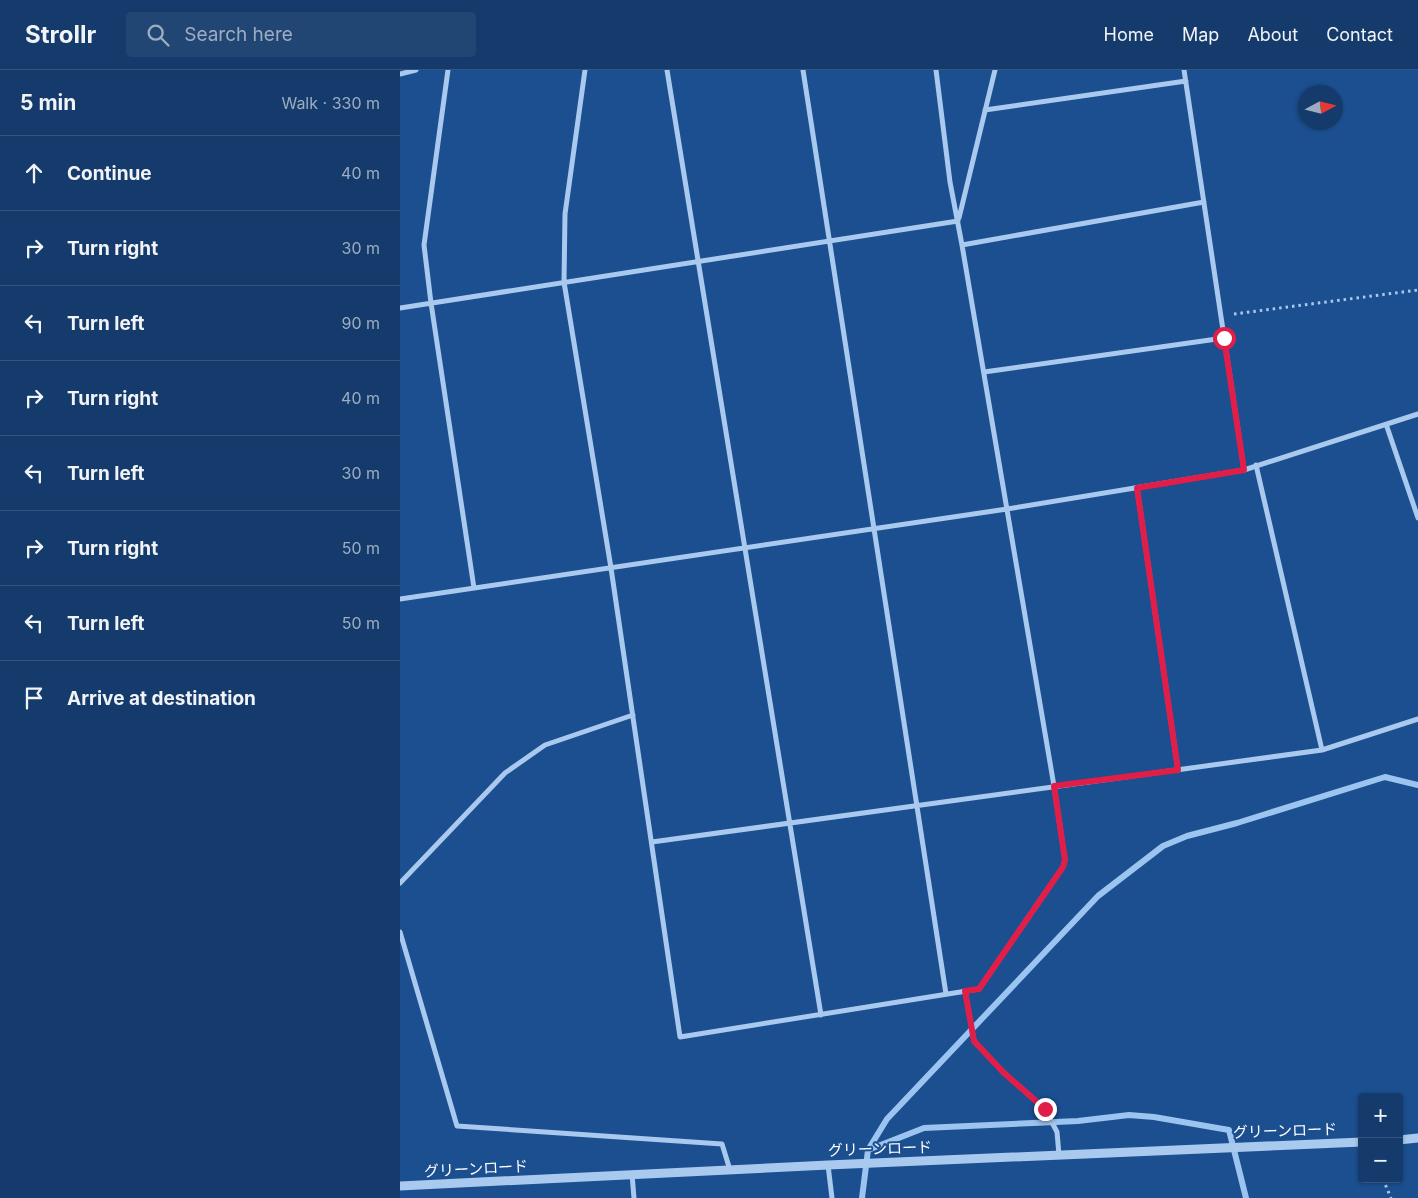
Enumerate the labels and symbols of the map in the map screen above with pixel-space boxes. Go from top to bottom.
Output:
north arrow [1298,85,1343,130]
route start [1213,327,1236,350]
route end [1034,1098,1057,1121]
street label: グリーンロード [1233,1119,1337,1142]
street label: グリーンロード [828,1137,932,1160]
street label: グリーンロード [423,1156,529,1181]

